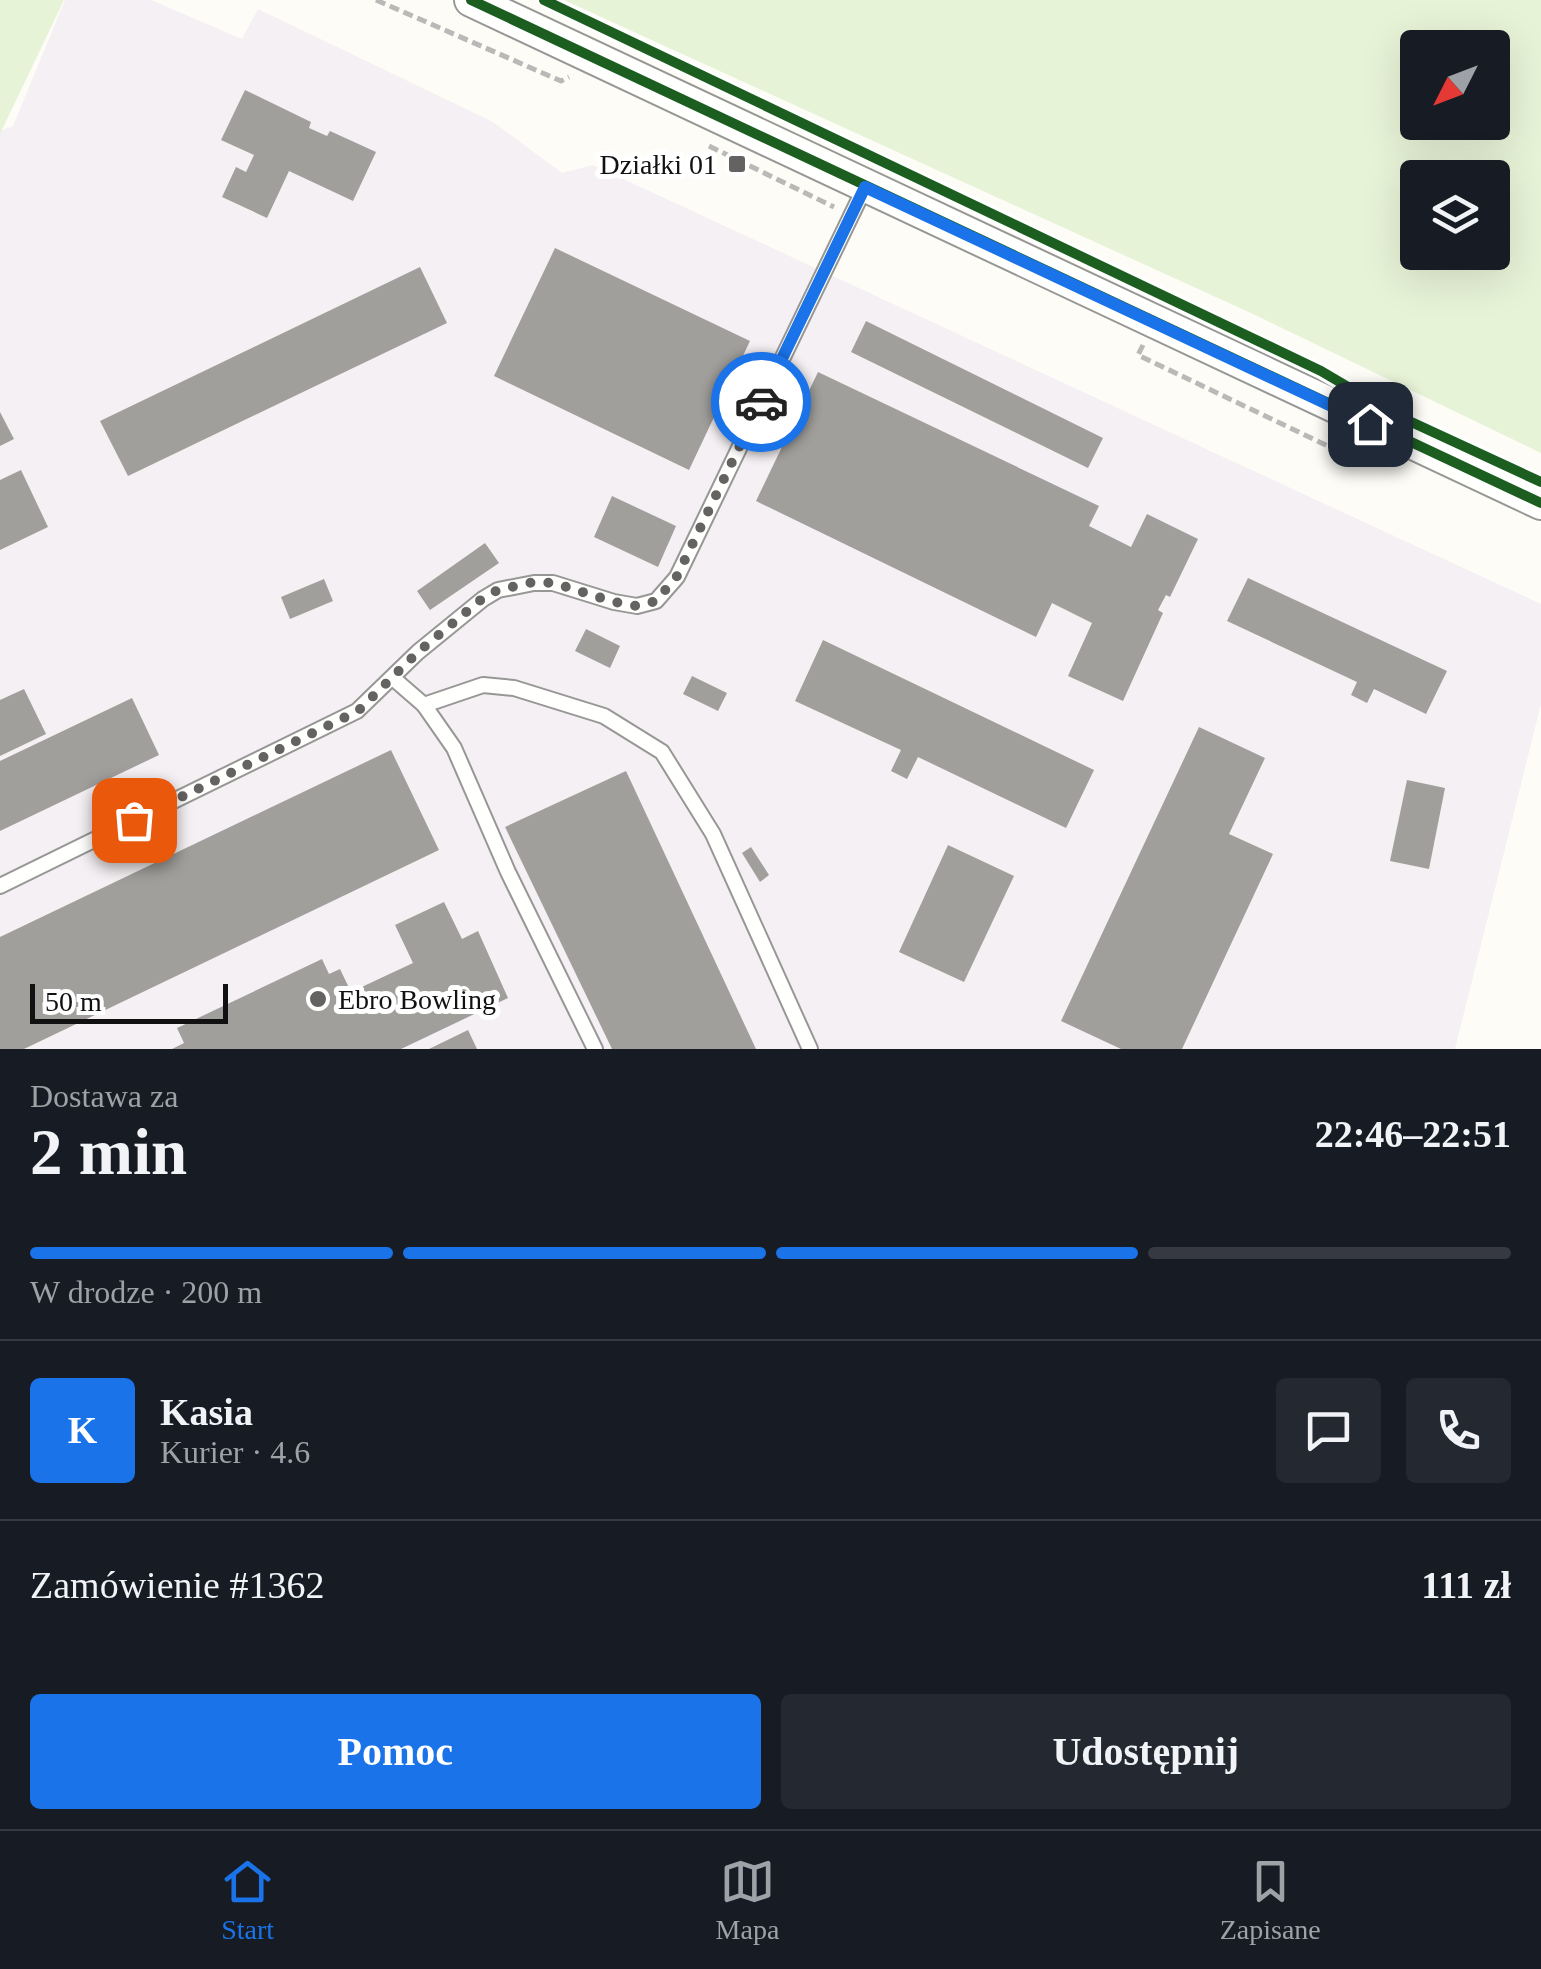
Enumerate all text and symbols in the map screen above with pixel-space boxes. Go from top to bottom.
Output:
north arrow [1400,30,1510,140]
map controls [1400,30,1510,270]
place label: Działki 01 [600,149,717,180]
marker: Działki 01 [726,153,748,175]
button: layers [1400,160,1510,270]
courier [711,352,811,452]
icon: car [734,375,789,430]
pin [1328,382,1413,467]
icon: home [1343,397,1398,452]
pin [92,778,177,863]
icon: bag [107,793,162,848]
scale bar [30,979,228,1024]
place label: Ebro Bowling [338,984,496,1015]
text: 50 m [45,986,102,1017]
marker: Ebro Bowling [307,988,329,1010]
text: Dostawa za [30,1078,178,1114]
text: 22:46–22:51 [1315,1113,1511,1155]
text: 2 min [30,1116,187,1188]
text: W drodze · 200 m [30,1274,262,1310]
button: chat [1276,1378,1381,1483]
button: phone [1406,1378,1511,1483]
text: Kasia [160,1391,253,1433]
text: K [68,1409,97,1451]
text: Kurier · 4.6 [160,1434,310,1470]
text: Zamówienie #1362 [30,1564,324,1606]
text: 111 zł [1421,1564,1511,1606]
button: Pomoc [30,1694,761,1809]
button: Udostępnij [781,1694,1511,1809]
tab: Start [220,1854,275,1946]
tab: Mapa [716,1854,779,1946]
tab: Zapisane [1220,1854,1321,1946]

